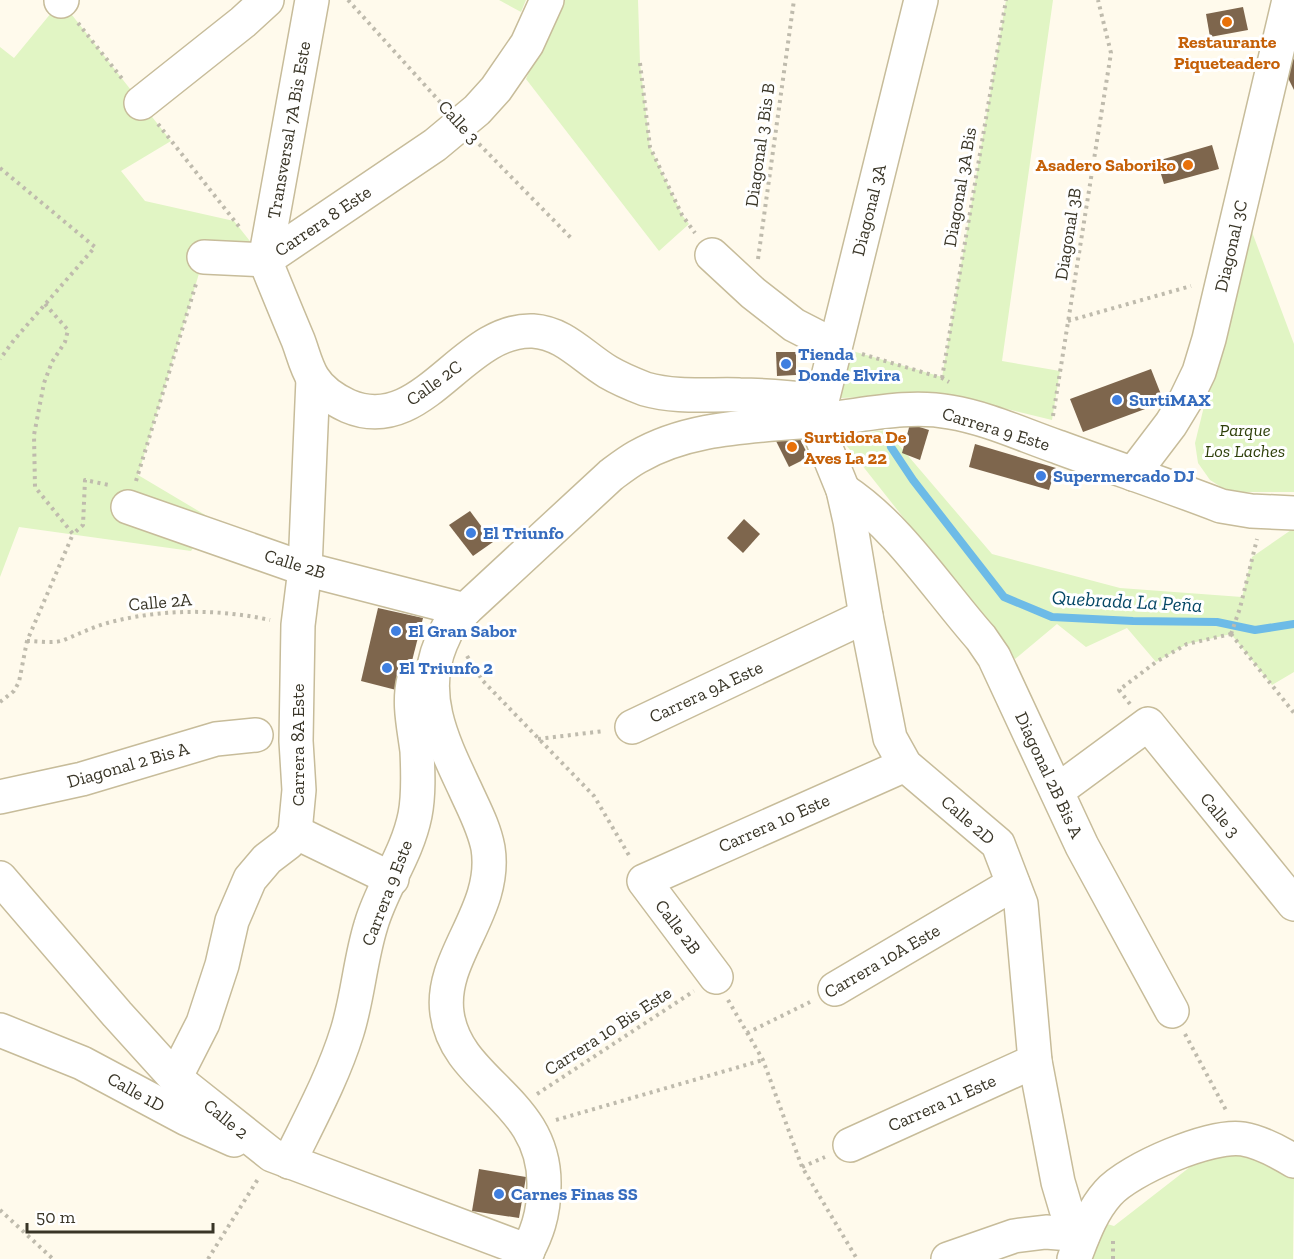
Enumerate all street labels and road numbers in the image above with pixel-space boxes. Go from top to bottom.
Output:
street label: Transversal 7A Bis Este [263,39,315,221]
street label: Diagonal 3 Bis B [740,81,780,208]
street label: Calle 3 [433,96,485,148]
street label: Diagonal 3A Bis [939,125,981,249]
street label: Diagonal 3A [847,161,891,258]
street label: Carrera 8 Este [271,181,375,261]
street label: Diagonal 3B [1050,186,1086,282]
street label: Diagonal 3C [1210,198,1252,294]
street label: Calle 2C [402,355,466,411]
street label: Carrera 9 Este [939,402,1053,456]
street label: Calle 2B [262,544,328,584]
street label: Calle 2A [127,588,193,616]
street label: Carrera 9A Este [646,656,766,728]
street label: Carrera 8A Este [287,684,309,806]
street label: Diagonal 2B Bis A [1010,708,1088,842]
street label: Diagonal 2 Bis A [65,737,192,793]
street label: Calle 3 [1195,788,1245,842]
street label: Carrera 10 Este [715,789,833,857]
street label: Calle 2D [936,791,1000,849]
street label: Carrera 9 Este [357,837,417,949]
street label: Calle 2B [650,895,706,959]
street label: Carrera 10A Este [820,919,944,1003]
street label: Carrera 10 Bis Este [540,982,676,1080]
street label: Calle 1D [104,1067,168,1117]
street label: Carrera 11 Este [885,1069,999,1137]
street label: Calle 2 [199,1094,253,1144]

